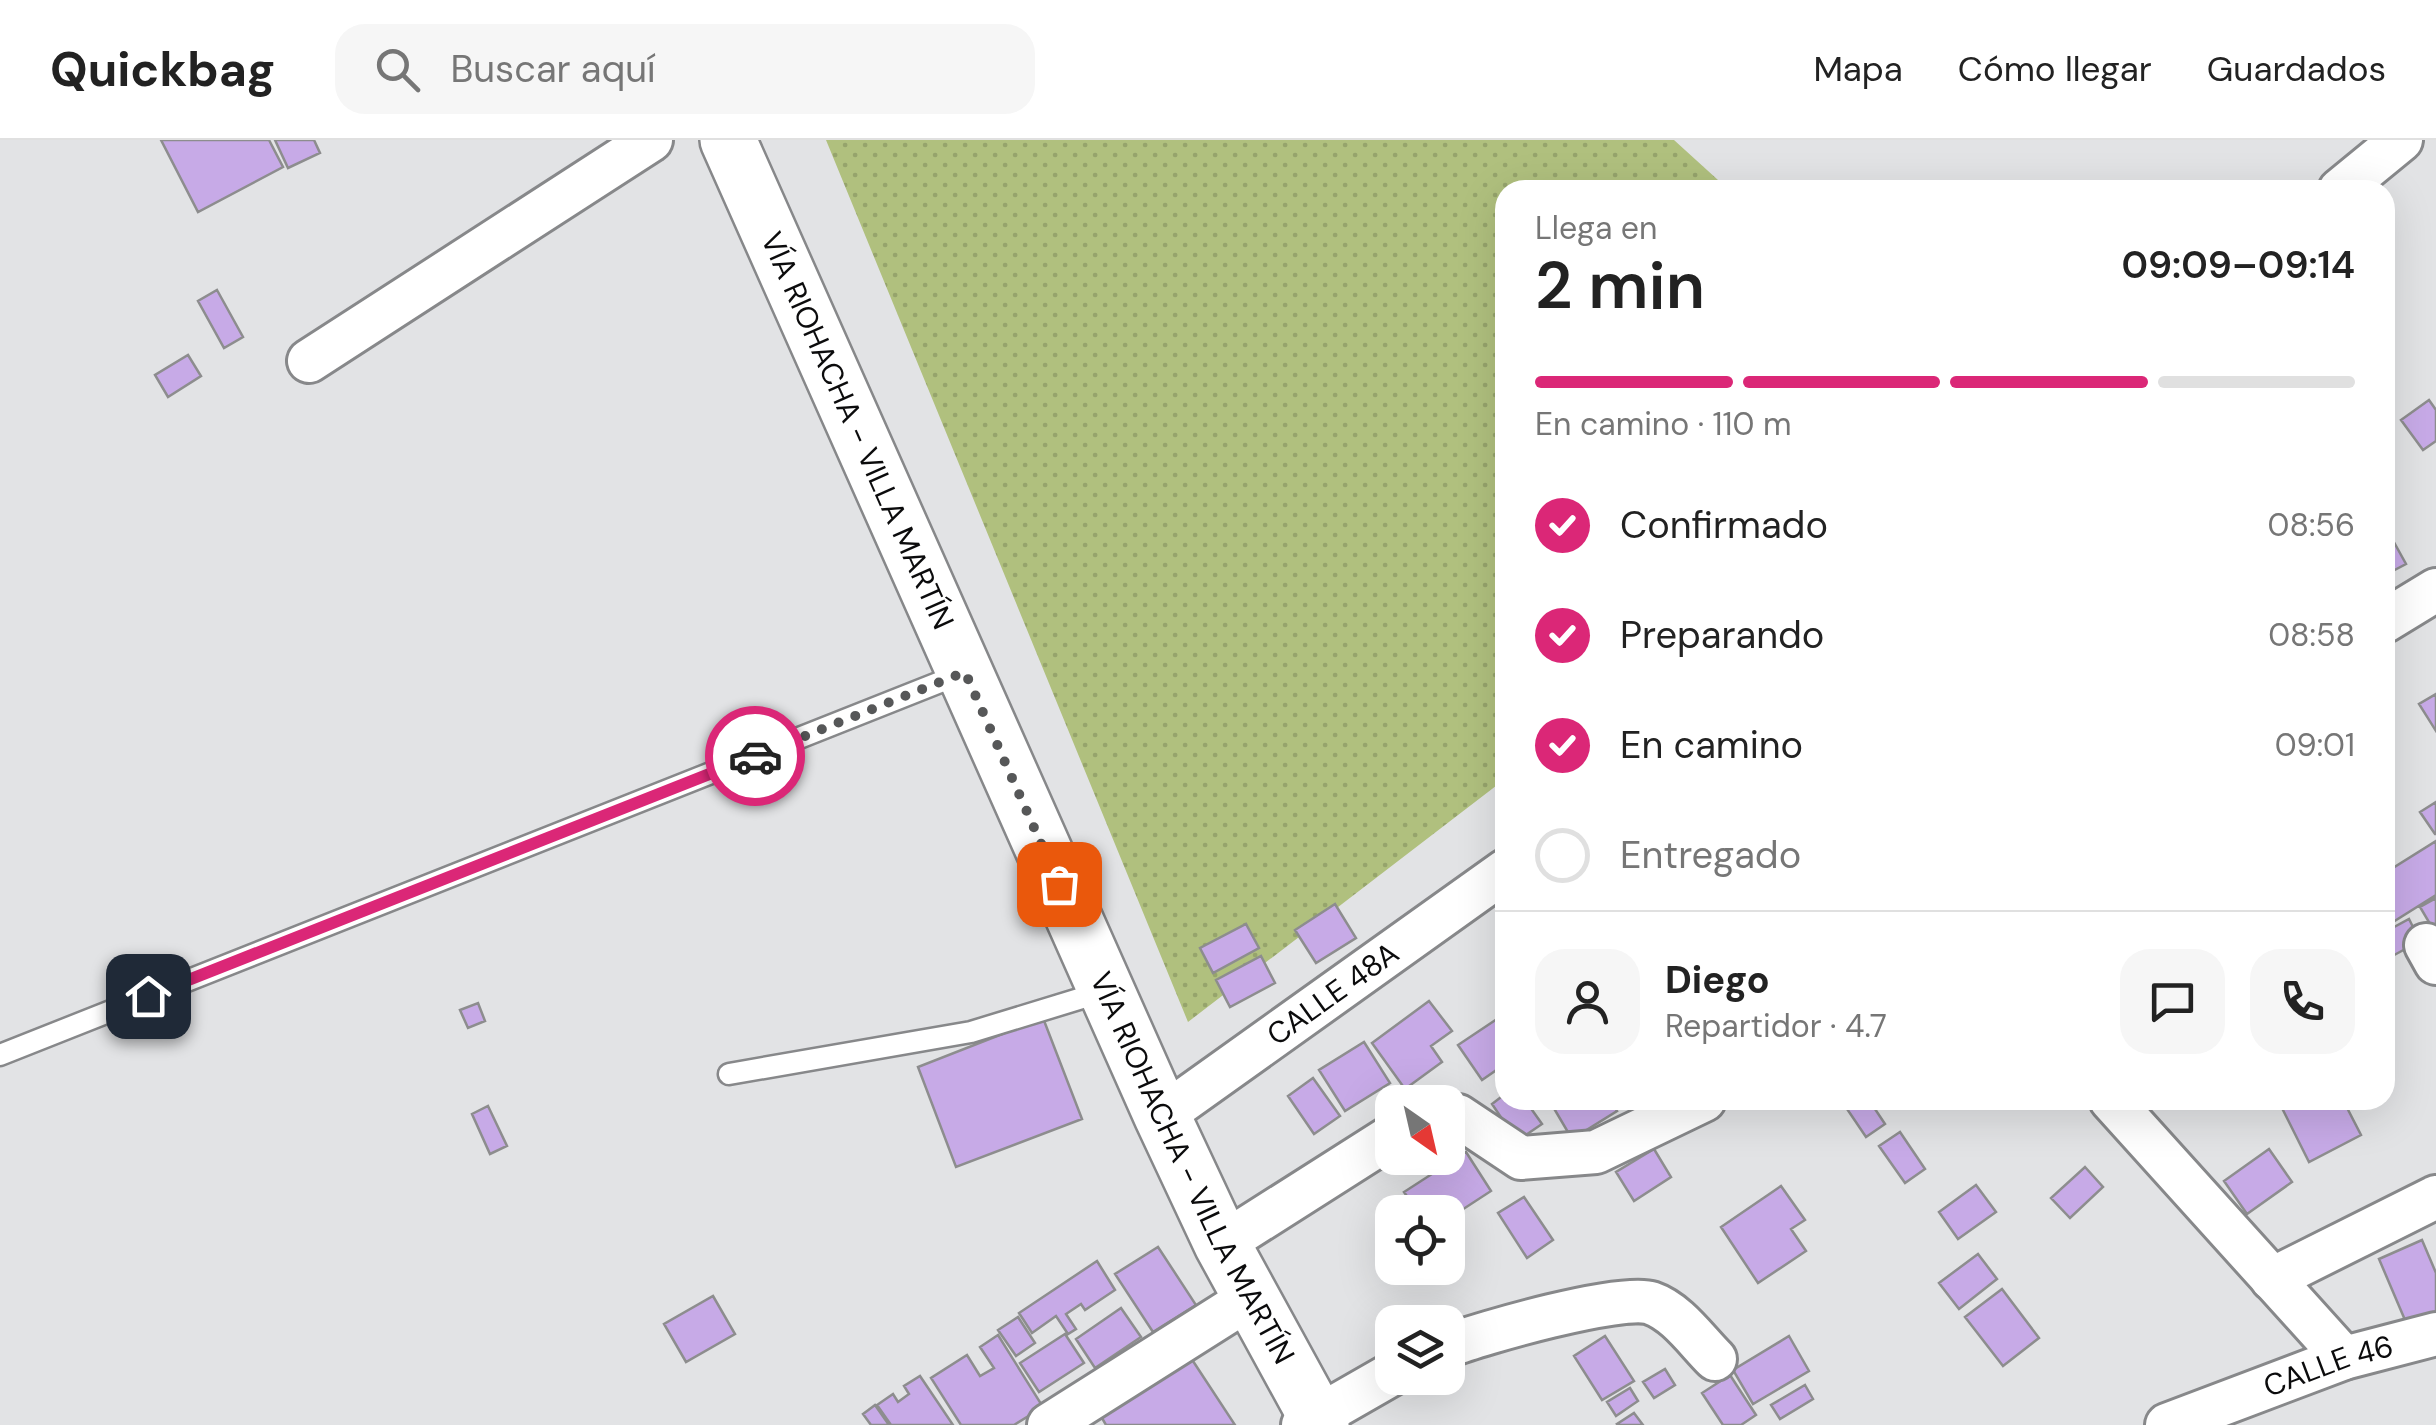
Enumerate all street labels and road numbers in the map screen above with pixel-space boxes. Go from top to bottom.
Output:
street label: VÍA RIOHACHA - VILLA MARTÍN [752,226,963,635]
street label: CALLE 48A [1259,933,1406,1054]
street label: VÍA RIOHACHA - VILLA MARTÍN [1081,966,1304,1370]
street label: CALLE 46 [2258,1326,2397,1406]

